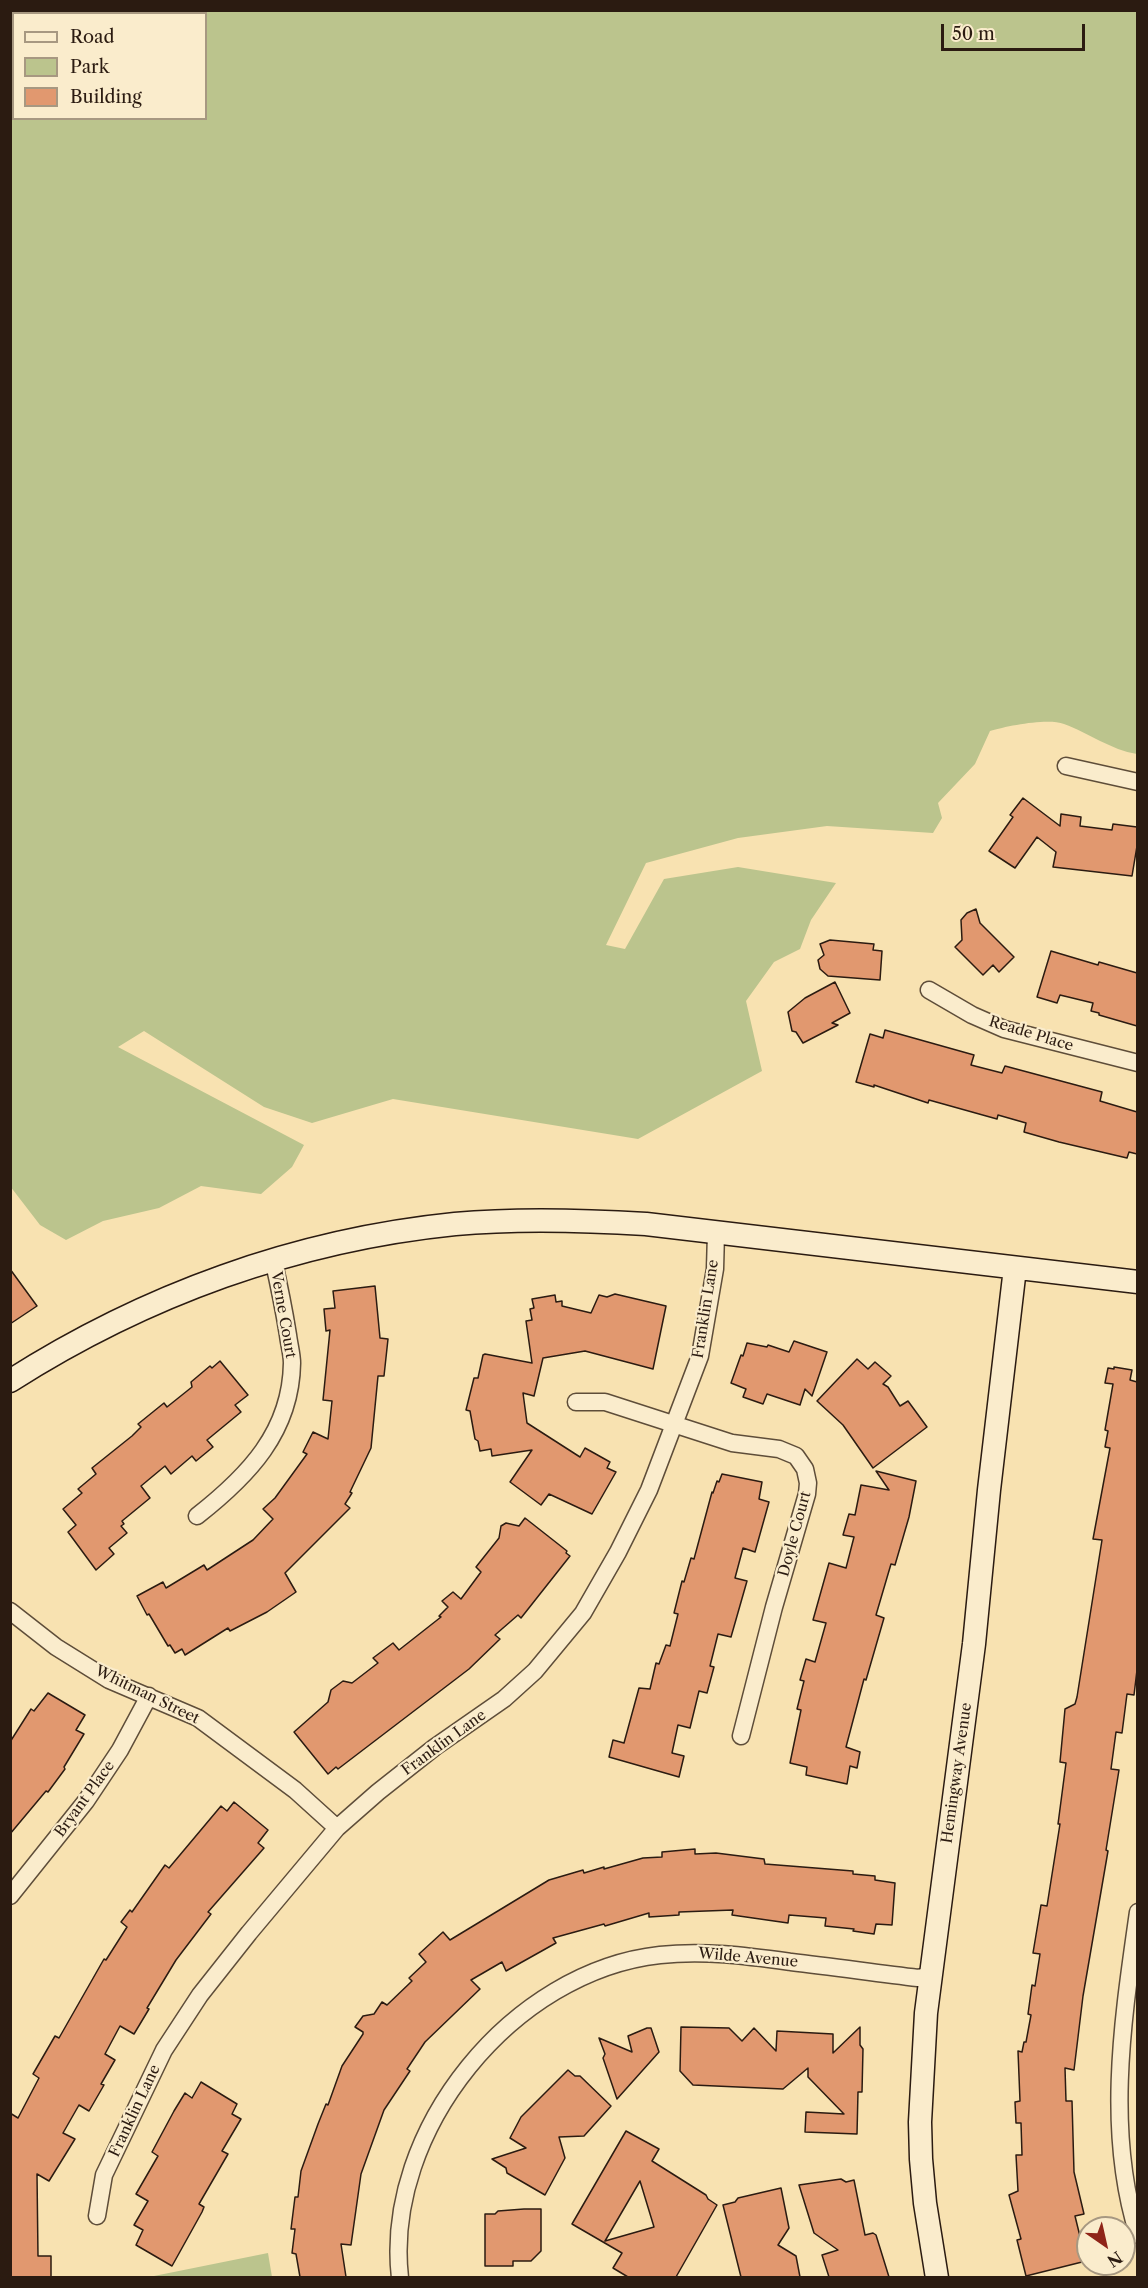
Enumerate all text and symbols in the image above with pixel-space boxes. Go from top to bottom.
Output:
legend [12,12,207,120]
scale bar [944,12,1088,50]
text: 50 m [952,23,995,45]
text: Road [70,26,115,48]
text: Park [70,56,109,78]
text: Building [70,86,142,108]
street label: Reade Place [987,1013,1075,1055]
street label: Franklin Lane [689,1258,723,1360]
street label: Verne Court [267,1270,299,1360]
street label: Doyle Court [775,1489,815,1579]
street label: Whitman Street [92,1662,202,1728]
street label: Hemingway Avenue [938,1701,976,1845]
street label: Franklin Lane [398,1706,490,1780]
street label: Bryant Place [51,1757,119,1841]
street label: Wilde Avenue [697,1945,799,1971]
street label: Franklin Lane [106,2062,164,2160]
north arrow [1076,2216,1136,2276]
text: N [1104,2247,1126,2271]

